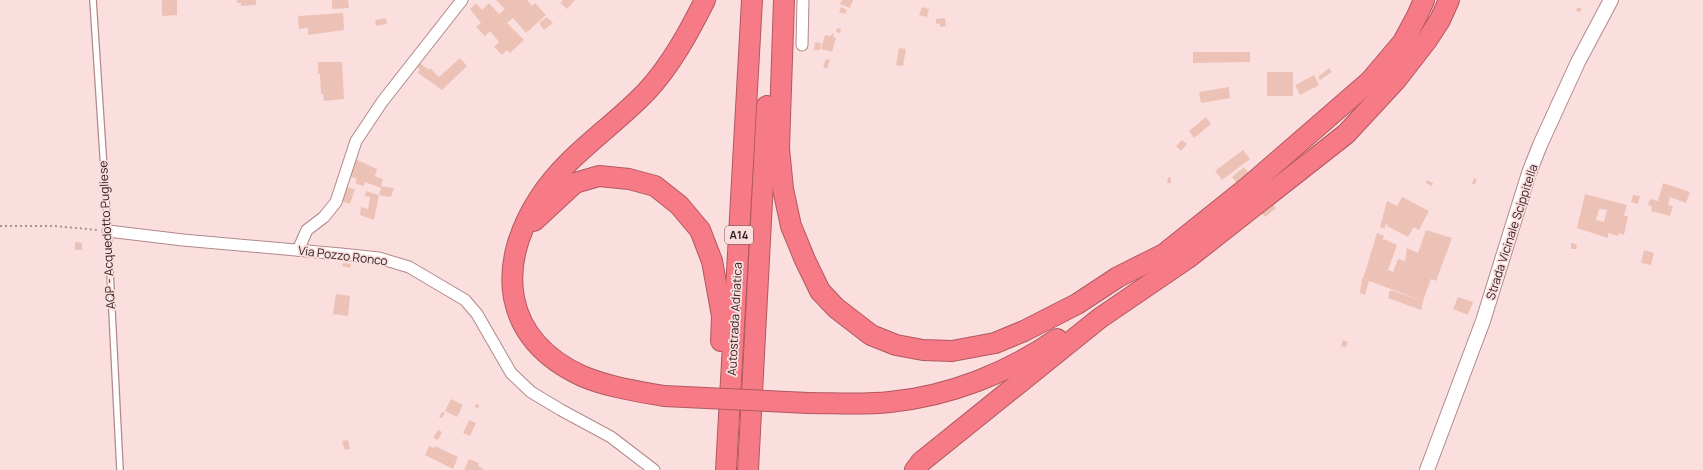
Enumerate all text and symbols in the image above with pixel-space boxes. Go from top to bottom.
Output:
street label: AQP - Acquedotto Pugliese [94,160,119,310]
street label: Strada Vicinale Scippitella [1482,162,1542,302]
road number: A14 [725,226,753,244]
street label: Via Pozzo Ronco [297,242,389,269]
street label: Autostrada Adriatica [723,262,746,376]

